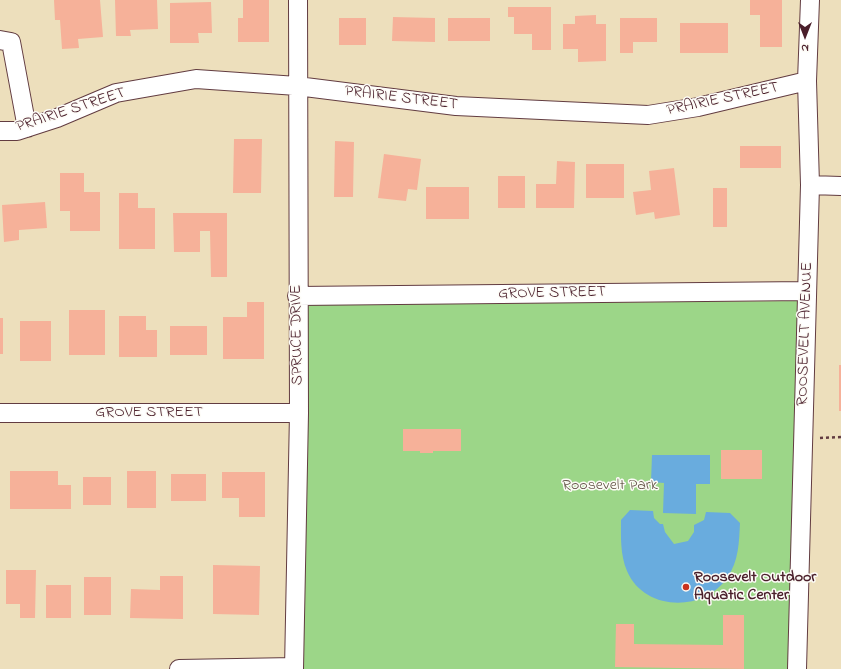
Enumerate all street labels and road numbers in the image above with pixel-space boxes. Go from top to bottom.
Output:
street label: PRAIRIE STREET [665,79,781,121]
street label: PRAIRIE STREET [343,83,459,115]
street label: PRAIRIE STREET [14,84,128,138]
street label: ROOSEVELT AVENUE [794,262,818,406]
street label: GROVE STREET [498,283,606,305]
street label: SPRUCE DRIVE [288,285,308,385]
street label: GROVE STREET [95,403,203,423]

